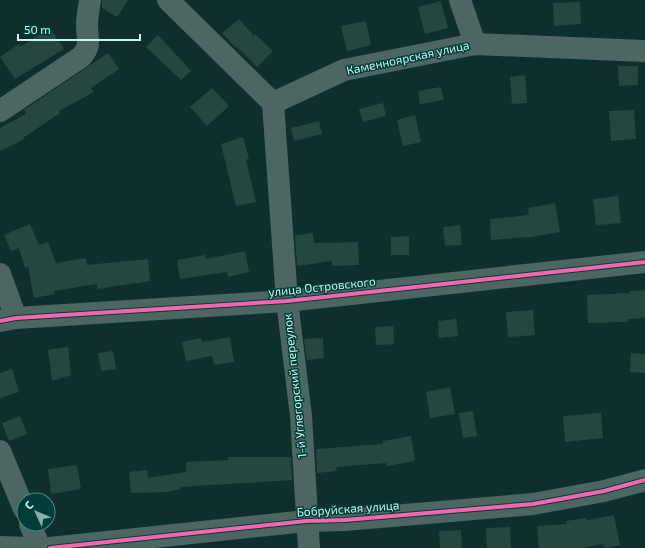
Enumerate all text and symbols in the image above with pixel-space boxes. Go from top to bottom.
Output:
scale bar [18,16,140,42]
text: 50 m [24,22,51,36]
street label: Каменноярская улица [345,37,471,78]
street label: улица Островского [268,273,377,300]
street label: 1-й Углегорский переулок [279,312,310,459]
north arrow [16,492,56,532]
text: С [22,497,36,512]
street label: Бобруйская улица [296,497,400,520]

